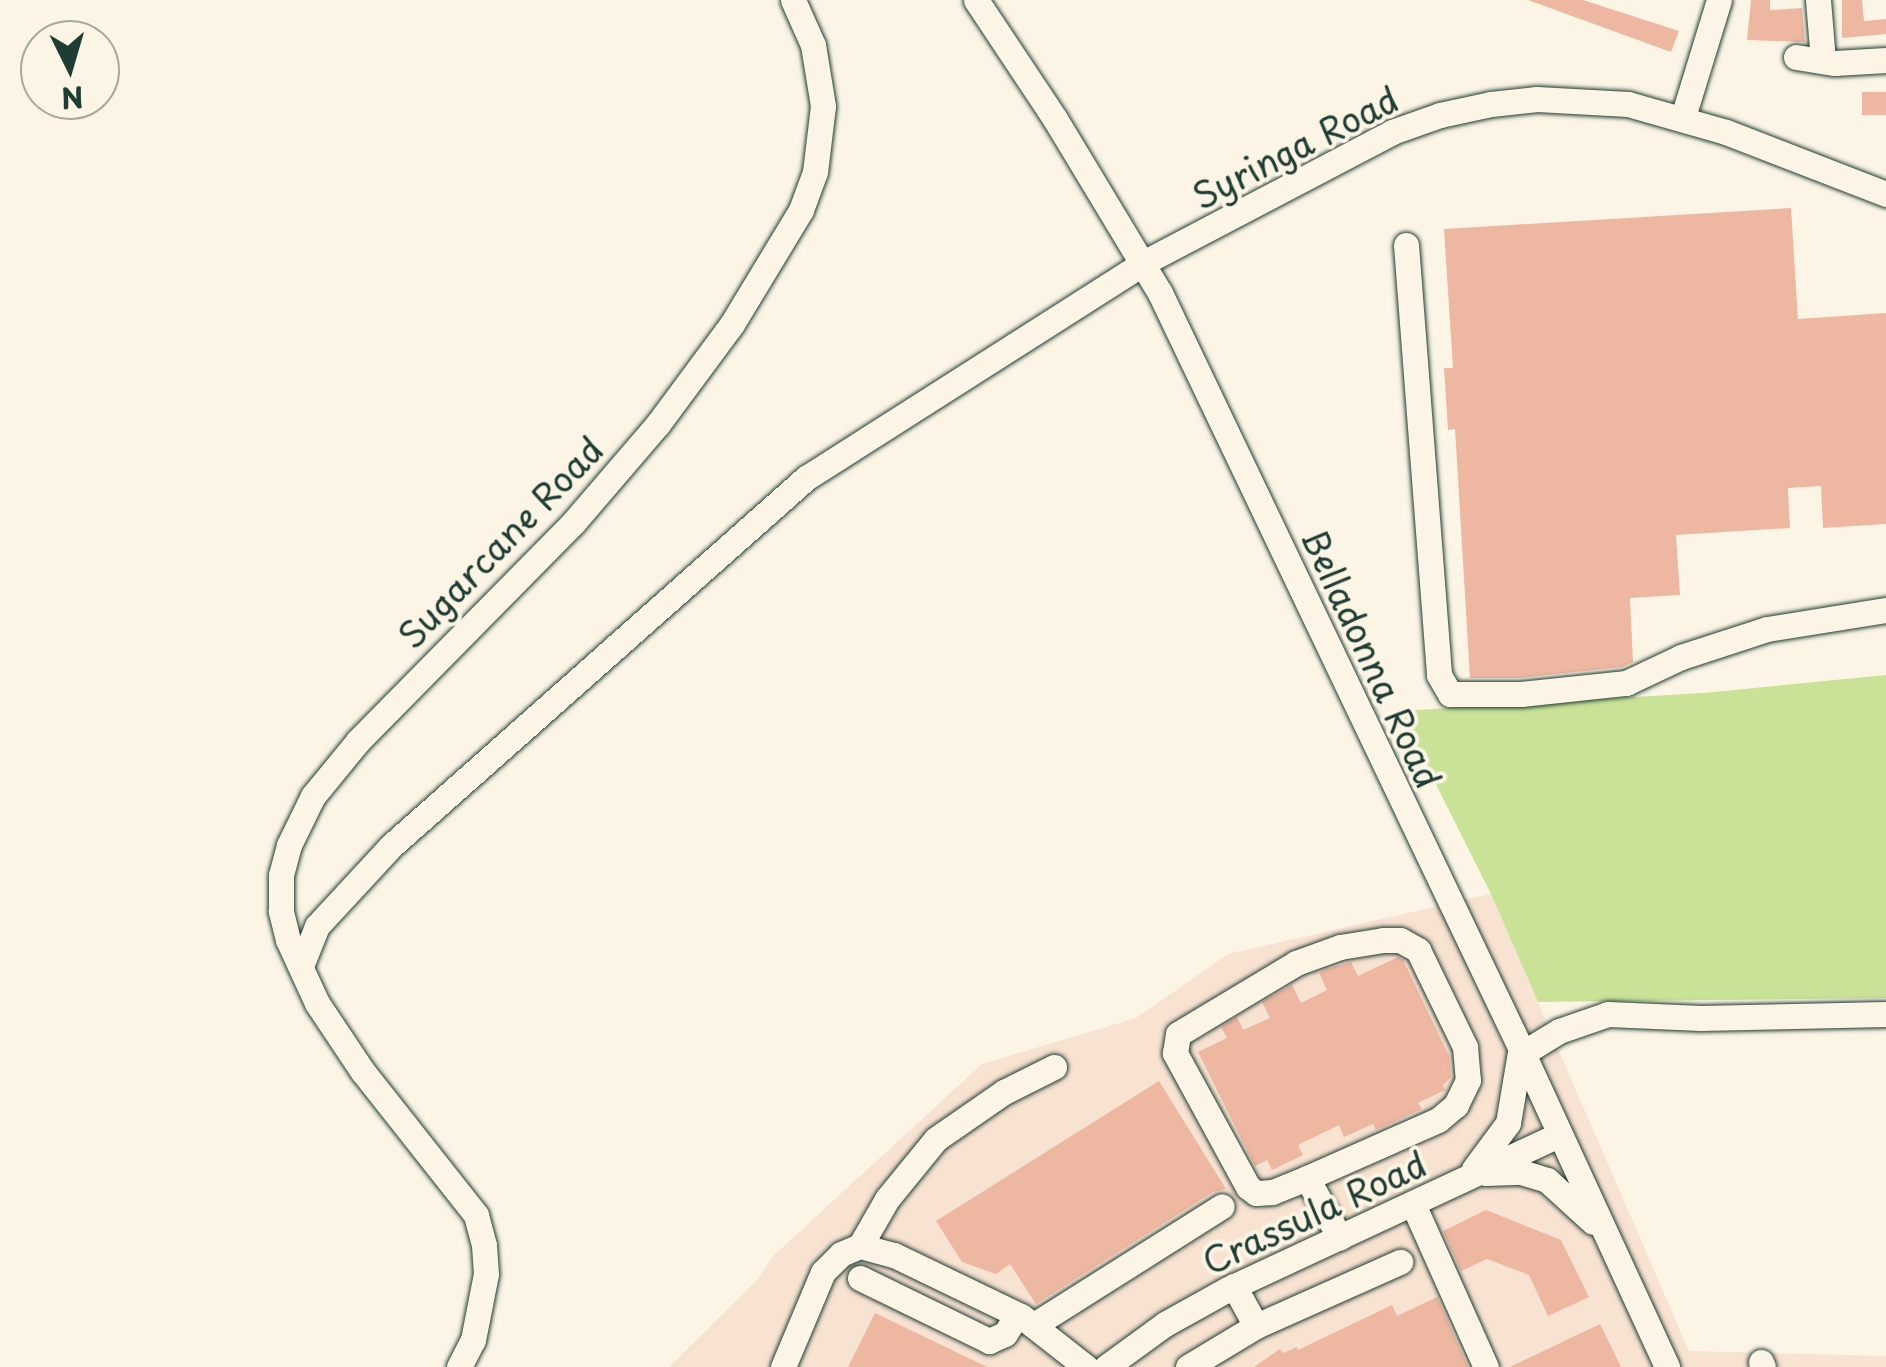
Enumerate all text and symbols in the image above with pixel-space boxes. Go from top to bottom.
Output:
north arrow [20,20,120,120]
text: N [60,76,85,121]
street label: Syringa Road [1184,77,1406,217]
street label: Sugarcane Road [388,427,612,657]
street label: Belladonna Road [1293,521,1451,795]
street label: Crassula Road [1195,1142,1433,1282]

